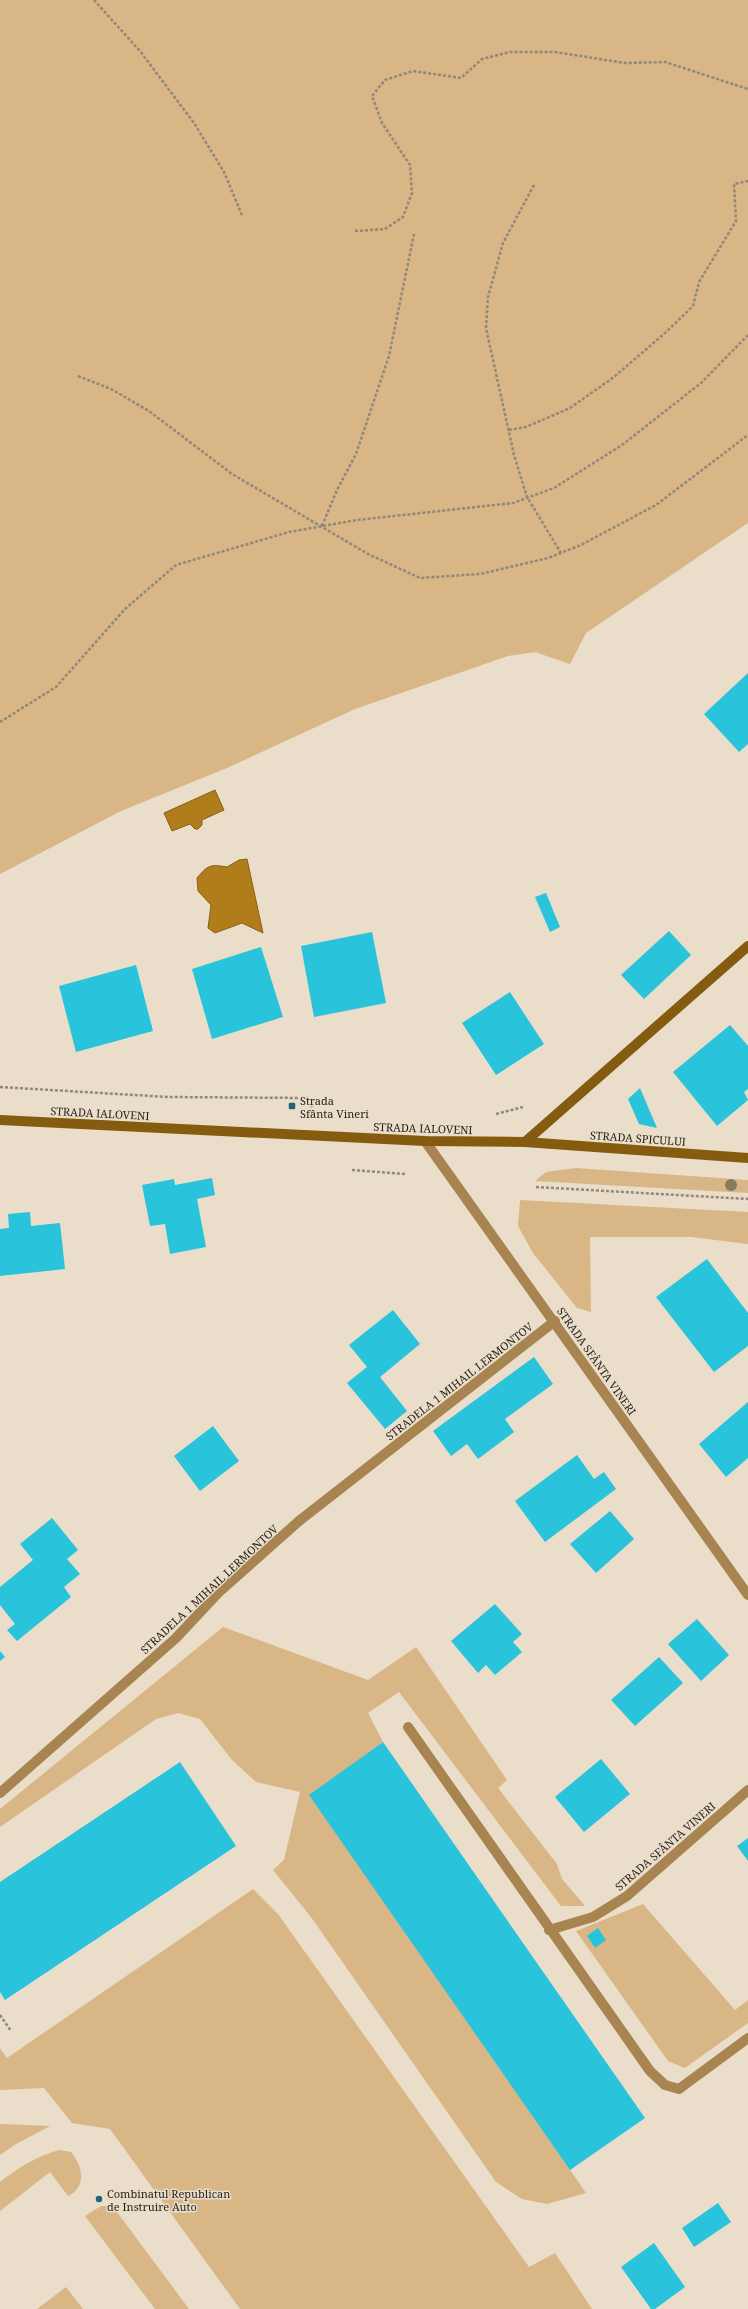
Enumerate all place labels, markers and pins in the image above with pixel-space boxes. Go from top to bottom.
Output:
place label: Strada Sfânta Vineri [300,1093,369,1121]
marker: Strada Sfânta Vineri [287,1101,297,1111]
place label: Combinatul Republican de Instruire Auto [107,2186,230,2214]
marker: Combinatul Republican de Instruire Auto [94,2194,104,2204]

